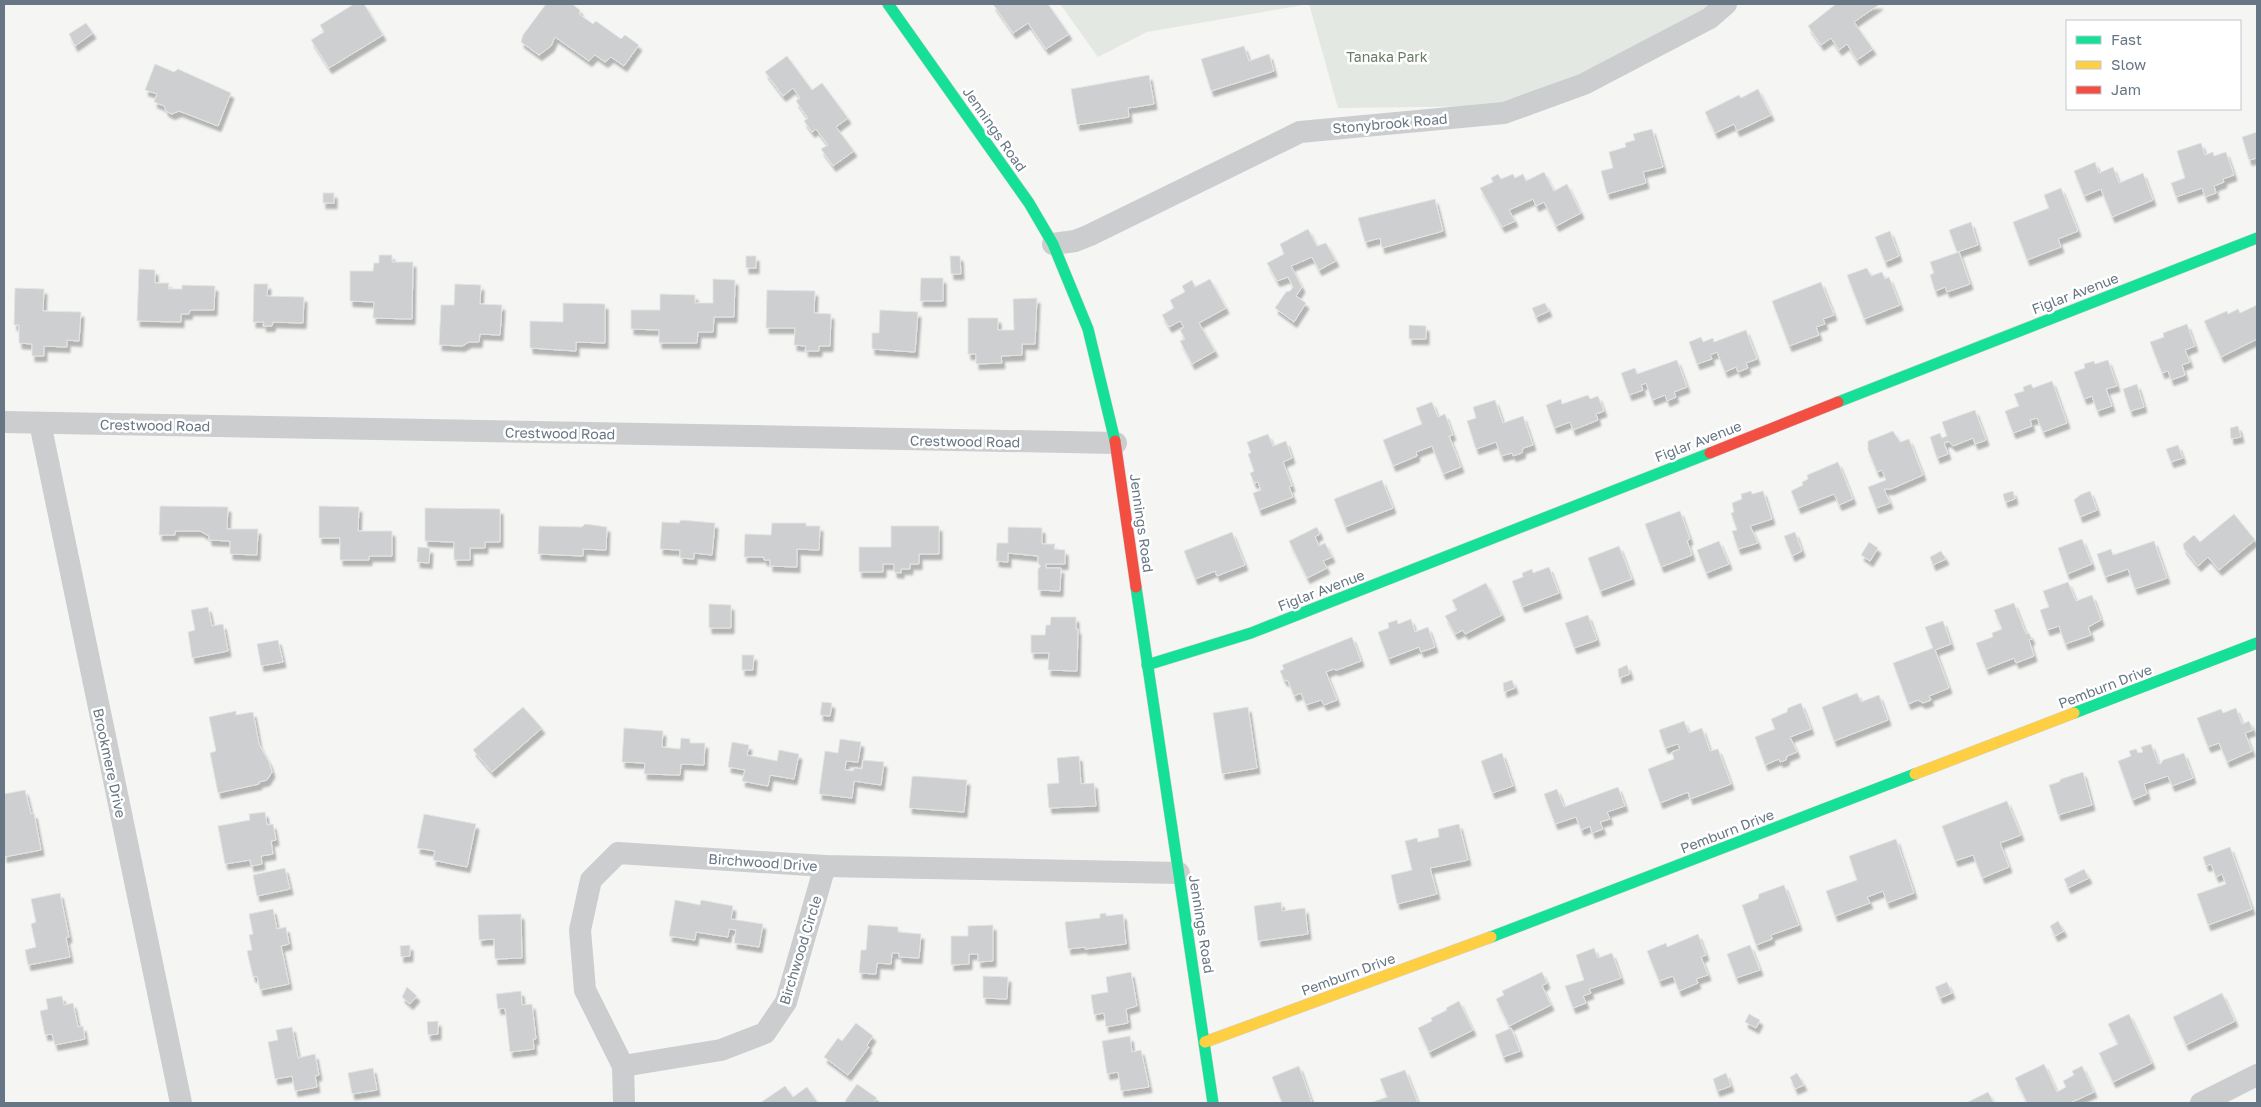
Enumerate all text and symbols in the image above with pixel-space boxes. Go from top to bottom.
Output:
legend [2066,20,2241,110]
text: Fast [2111,30,2142,48]
park label: Tanaka Park [1346,48,1428,65]
text: Slow [2111,55,2146,73]
text: Jam [2111,80,2141,98]
street label: Jennings Road [960,83,1030,175]
street label: Stonybrook Road [1332,110,1448,136]
street label: Figlar Avenue [2029,269,2121,317]
street label: Crestwood Road [100,416,210,434]
street label: Figlar Avenue [1652,417,1744,465]
street label: Crestwood Road [505,424,615,442]
street label: Crestwood Road [910,432,1020,450]
street label: Jennings Road [1127,473,1157,573]
street label: Figlar Avenue [1275,566,1367,614]
street label: Pemburn Drive [2056,660,2154,712]
street label: Brookmere Drive [90,707,130,819]
street label: Pemburn Drive [1678,805,1776,857]
street label: Birchwood Drive [708,850,818,874]
street label: Jennings Road [1186,874,1218,974]
street label: Birchwood Circle [775,893,825,1007]
street label: Pemburn Drive [1299,949,1397,999]

